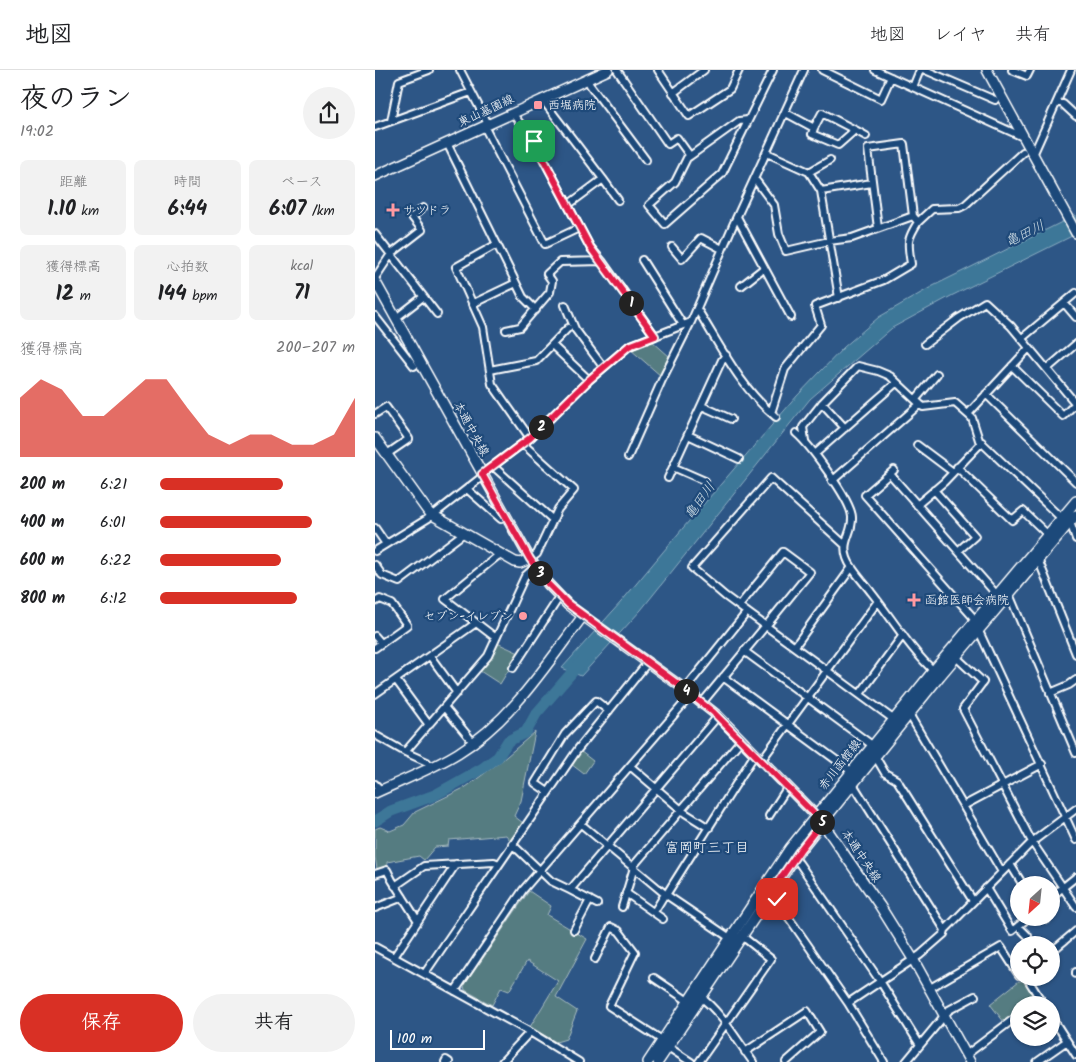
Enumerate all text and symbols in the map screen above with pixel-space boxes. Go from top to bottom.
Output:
text: 地図 [25,16,73,55]
text: 地図 [870,21,906,50]
text: レイヤ [934,21,987,50]
text: 共有 [1015,21,1051,50]
text: 夜のラン [20,77,132,122]
button: share [303,87,355,139]
street label: 東山墓園線 [455,90,517,132]
place label: 西堀病院 [548,96,596,115]
marker: 西堀病院 [532,99,544,111]
text: 19:02 [20,119,54,144]
pin [513,120,555,162]
icon: arrive [520,127,548,155]
text: 距離 [59,171,87,193]
text: 時間 [173,171,201,193]
text: ペース [281,171,322,193]
text: 1.10 [47,193,76,226]
text: 6:44 [168,193,207,226]
text: 6:07 [269,193,306,226]
text: km [76,200,99,222]
text: /km [306,200,335,222]
place label: サツドラ [403,201,451,220]
marker: サツドラ [387,204,399,216]
water label: 亀田川 [1001,215,1049,253]
text: kcal [290,255,313,277]
text: 獲得標高 [45,256,101,278]
text: 心拍数 [166,256,208,278]
text: 71 [294,277,310,310]
text: 12 [55,278,74,311]
text: 144 [157,278,187,311]
text: m [74,285,91,307]
text: bpm [187,285,218,307]
pin: 1 [619,290,643,316]
text: 1 [629,292,634,314]
text: 200–207 m [276,335,355,360]
text: 獲得標高 [20,337,84,362]
street label: 本通中央線 [448,398,494,460]
pin: 2 [529,414,553,440]
text: 2 [537,416,546,438]
text: 200 m [20,472,65,497]
text: 6:21 [100,472,127,497]
water label: 亀田川 [679,478,721,524]
text: 400 m [20,510,64,535]
text: 6:01 [100,510,126,535]
text: 600 m [20,548,64,573]
text: 6:22 [100,548,131,573]
pin: 3 [527,560,553,586]
text: 3 [537,562,544,584]
text: 800 m [20,586,65,611]
text: 6:12 [100,586,127,611]
place label: 函館医師会病院 [925,591,1009,610]
marker: 函館医師会病院 [907,593,921,607]
place label: セブン-イレブン [423,607,513,626]
marker: セブン-イレブン [517,610,529,622]
pin: 4 [673,678,699,704]
text: 4 [683,680,690,702]
street label: 赤川函館線 [814,736,866,794]
pin: 5 [809,810,835,834]
text: 5 [819,811,826,833]
street label: 本通中央線 [836,826,886,886]
district label: 富岡町三丁目 [665,837,749,859]
north arrow [1010,876,1060,926]
map controls [1010,876,1060,1046]
pin [756,878,798,920]
icon: check [763,885,791,913]
button: locate [1010,936,1060,986]
button: 保存 [20,994,183,1052]
button: 共有 [193,994,355,1052]
button: layers [1010,996,1060,1046]
scale bar [390,1027,485,1050]
text: 100 m [397,1028,432,1050]

